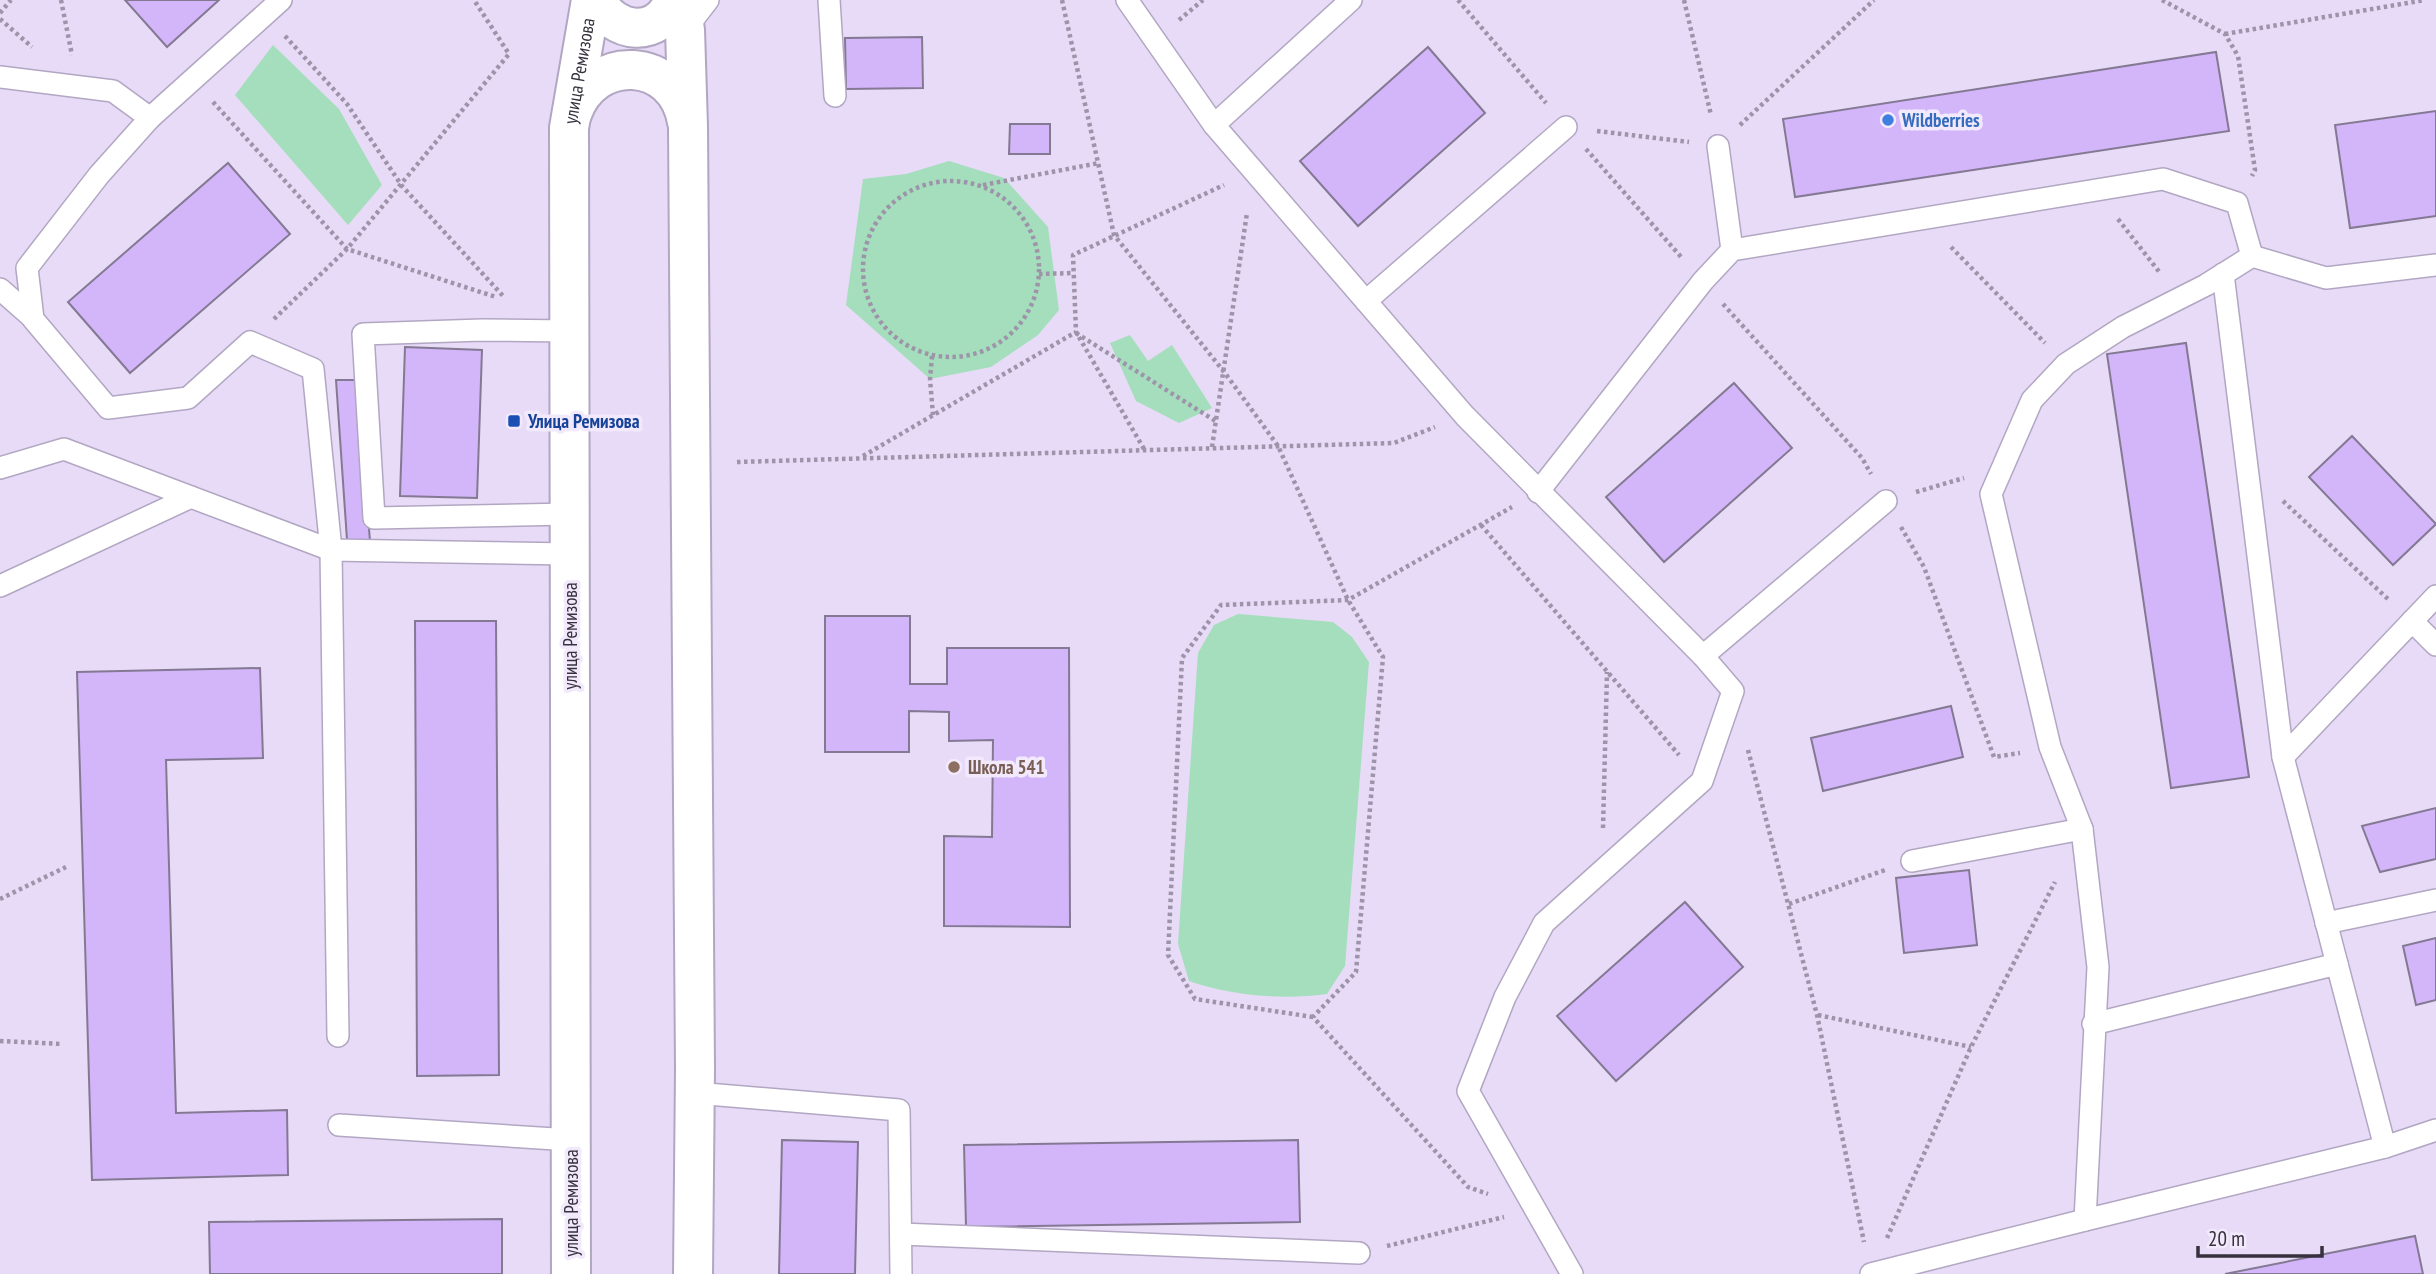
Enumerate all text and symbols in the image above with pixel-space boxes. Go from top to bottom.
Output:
street label: улица Ремизова [558,16,600,126]
place label: Wildberries [1901,108,1980,132]
marker: Wildberries [1880,112,1896,128]
place label: Улица Ремизова [527,409,640,433]
marker: Улица Ремизова [506,413,522,429]
street label: улица Ремизова [558,582,582,690]
place label: Школа 541 [968,755,1045,779]
marker: Школа 541 [946,759,962,775]
street label: улица Ремизова [559,1149,583,1257]
scale bar [2198,1214,2322,1258]
text: 20 m [2208,1225,2245,1252]

